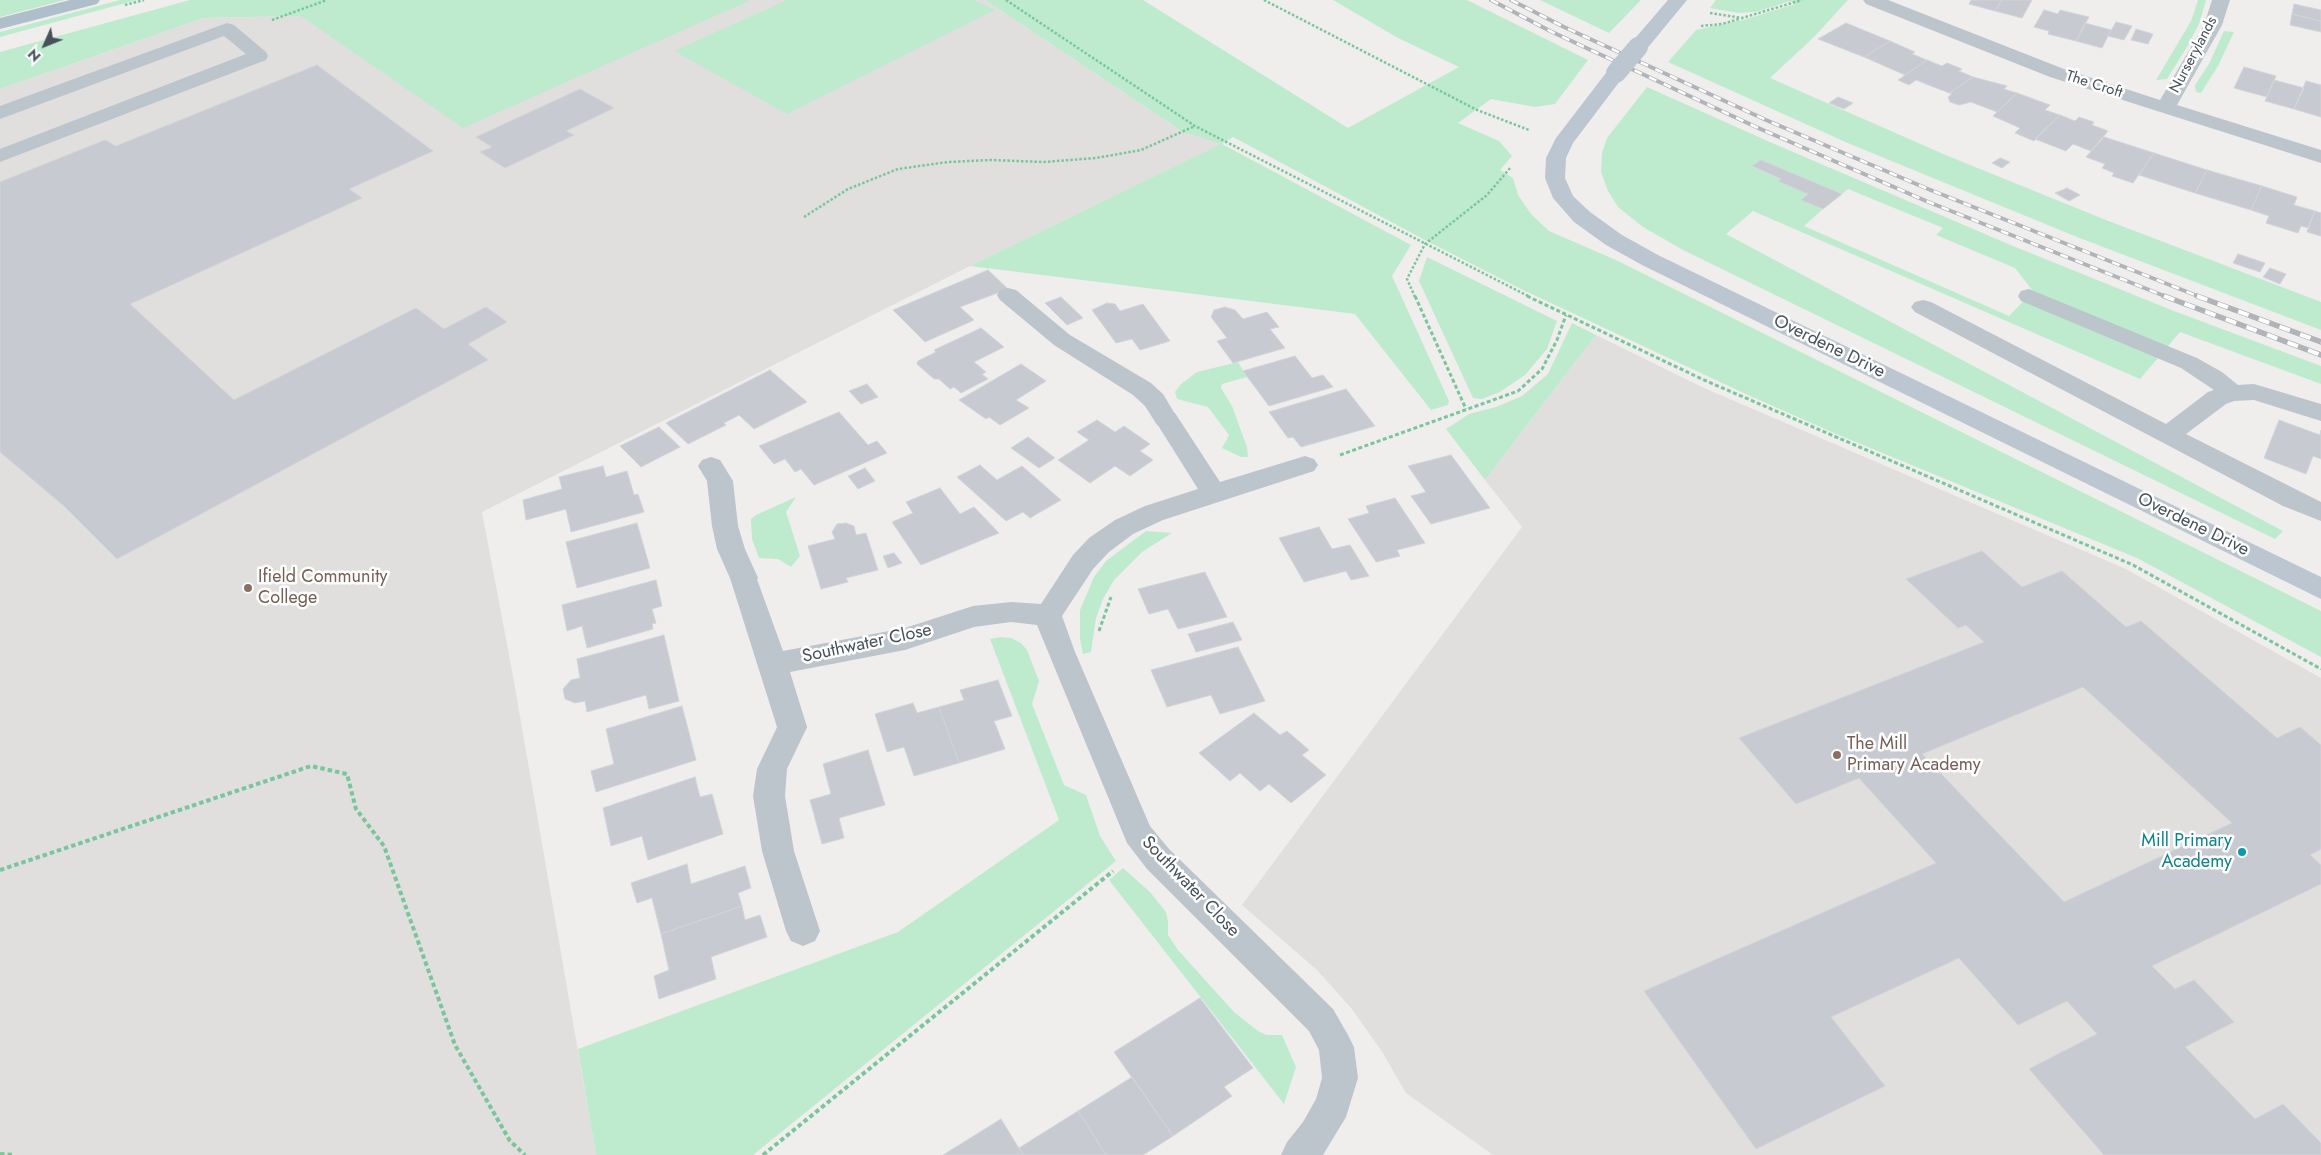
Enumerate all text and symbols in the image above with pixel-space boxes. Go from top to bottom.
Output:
street label: Nurserylands [2166,14,2222,96]
north arrow [20,20,70,70]
text: N [23,44,45,66]
street label: The Croft [2063,67,2125,103]
street label: Overdene Drive [1770,311,1888,383]
street label: Overdene Drive [2134,489,2252,561]
place label: Ifield Community College [258,567,387,610]
marker: Ifield Community College [242,582,254,594]
street label: Southwater Close [800,620,934,668]
place label: The Mill Primary Academy [1847,734,1981,776]
marker: The Mill Primary Academy [1831,749,1843,761]
place label: Mill Primary Academy [2141,831,2232,874]
street label: Southwater Close [1136,832,1244,942]
marker: Mill Primary Academy [2236,846,2248,858]

